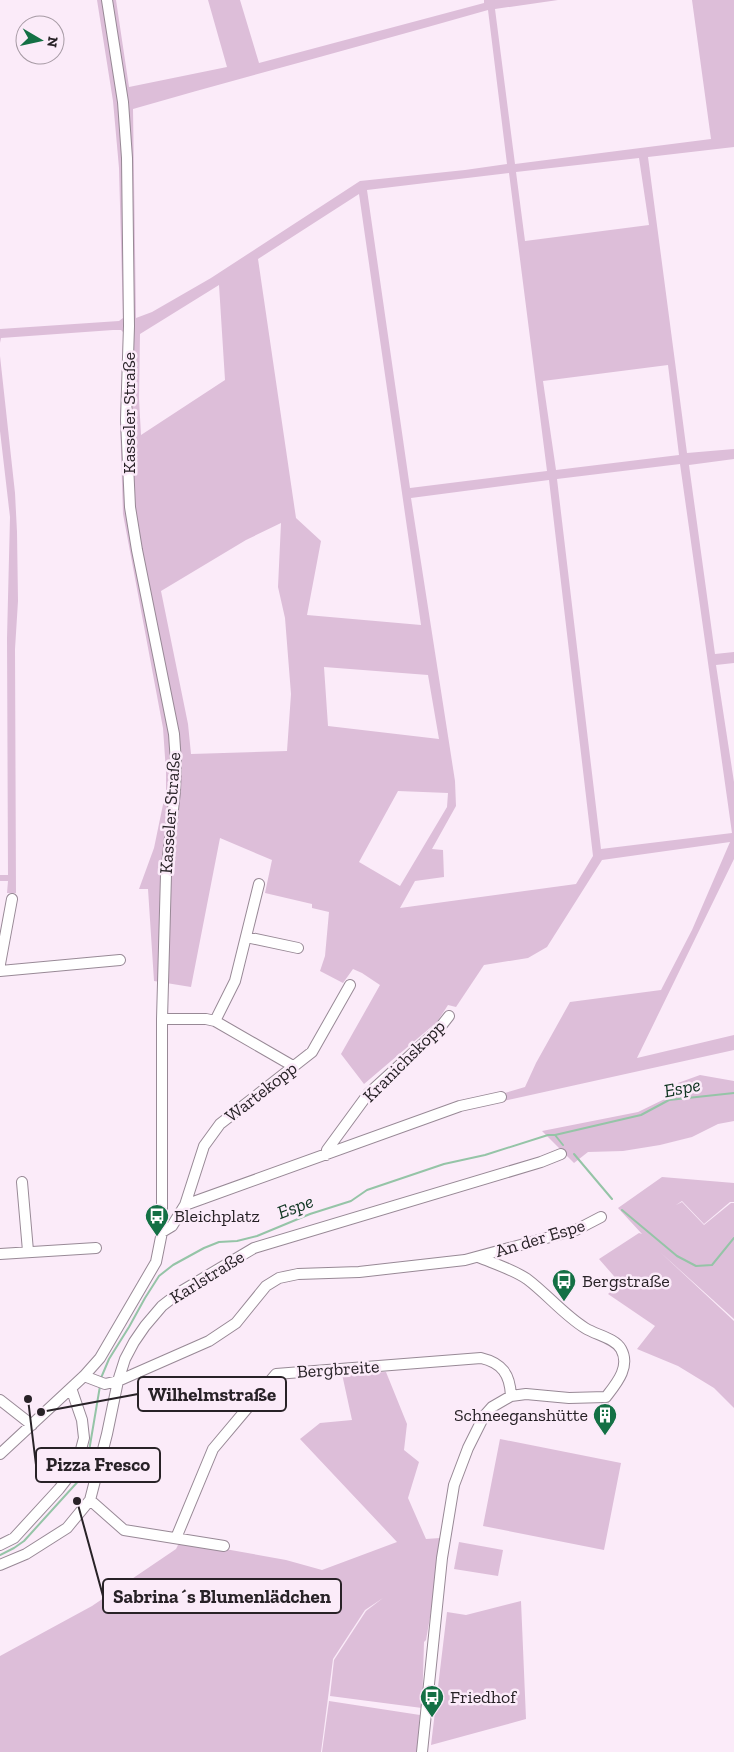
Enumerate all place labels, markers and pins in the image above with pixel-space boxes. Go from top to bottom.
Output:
bus stop icon: Bleichplatz [144,1203,170,1237]
place label: Bleichplatz [174,1205,260,1227]
bus stop icon: Bergstraße [551,1268,577,1302]
place label: Bergstraße [582,1270,670,1292]
callout: Wilhelmstraße [138,1377,286,1411]
building icon: Schneeganshütte [592,1402,618,1436]
place label: Schneeganshütte [454,1404,588,1426]
callout: Pizza Fresco [36,1448,160,1482]
callout: Sabrina´s Blumenlädchen [103,1579,341,1613]
bus stop icon: Friedhof [419,1684,445,1718]
place label: Friedhof [450,1686,517,1708]

